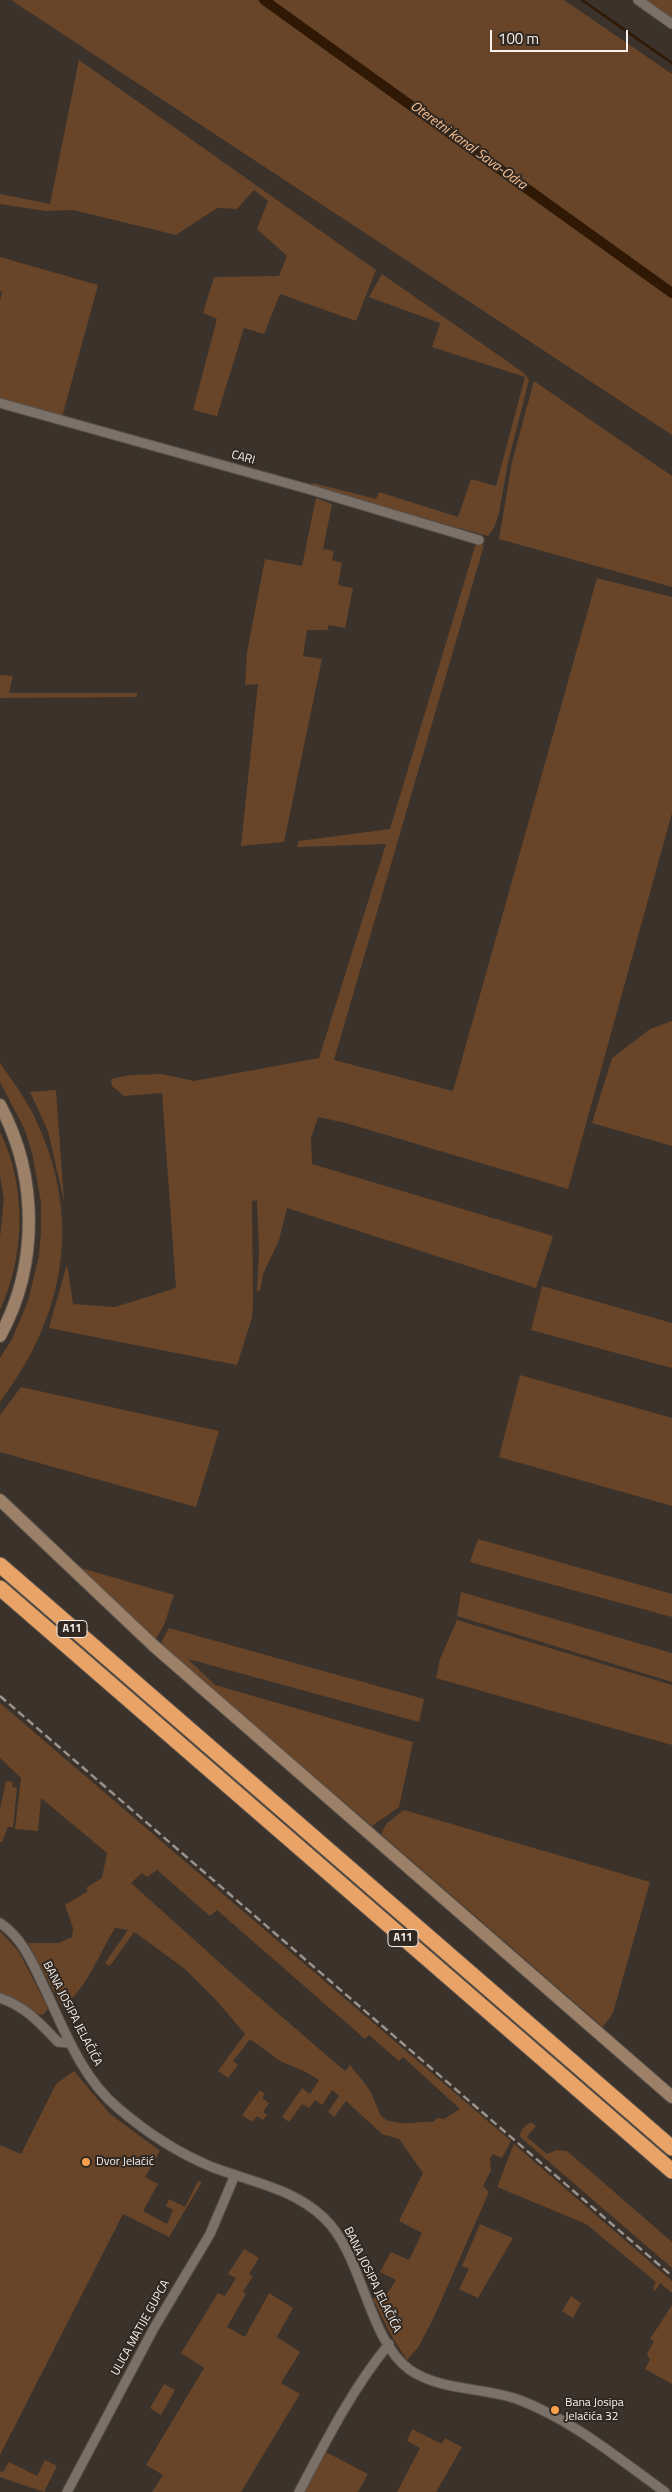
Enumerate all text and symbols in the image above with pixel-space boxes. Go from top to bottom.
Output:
scale bar [492,20,630,52]
text: 100 m [498,27,539,50]
water label: Oteretni kanal Sava-Odra [407,98,529,194]
street label: CARI [230,448,256,468]
road number: A11 [57,1620,87,1638]
road number: A11 [388,1930,418,1946]
street label: BANA JOSIPA JELAČIĆA [39,1959,105,2069]
place label: Dvor Jelačić [96,2155,154,2169]
marker: Dvor Jelačić [80,2156,92,2168]
street label: BANA JOSIPA JELAČIĆA [340,2225,404,2335]
street label: ULICA MATIJE GUPCA [109,2278,173,2378]
place label: Bana Josipa Jelačića 32 [565,2396,624,2424]
marker: Bana Josipa Jelačića 32 [549,2404,561,2416]

